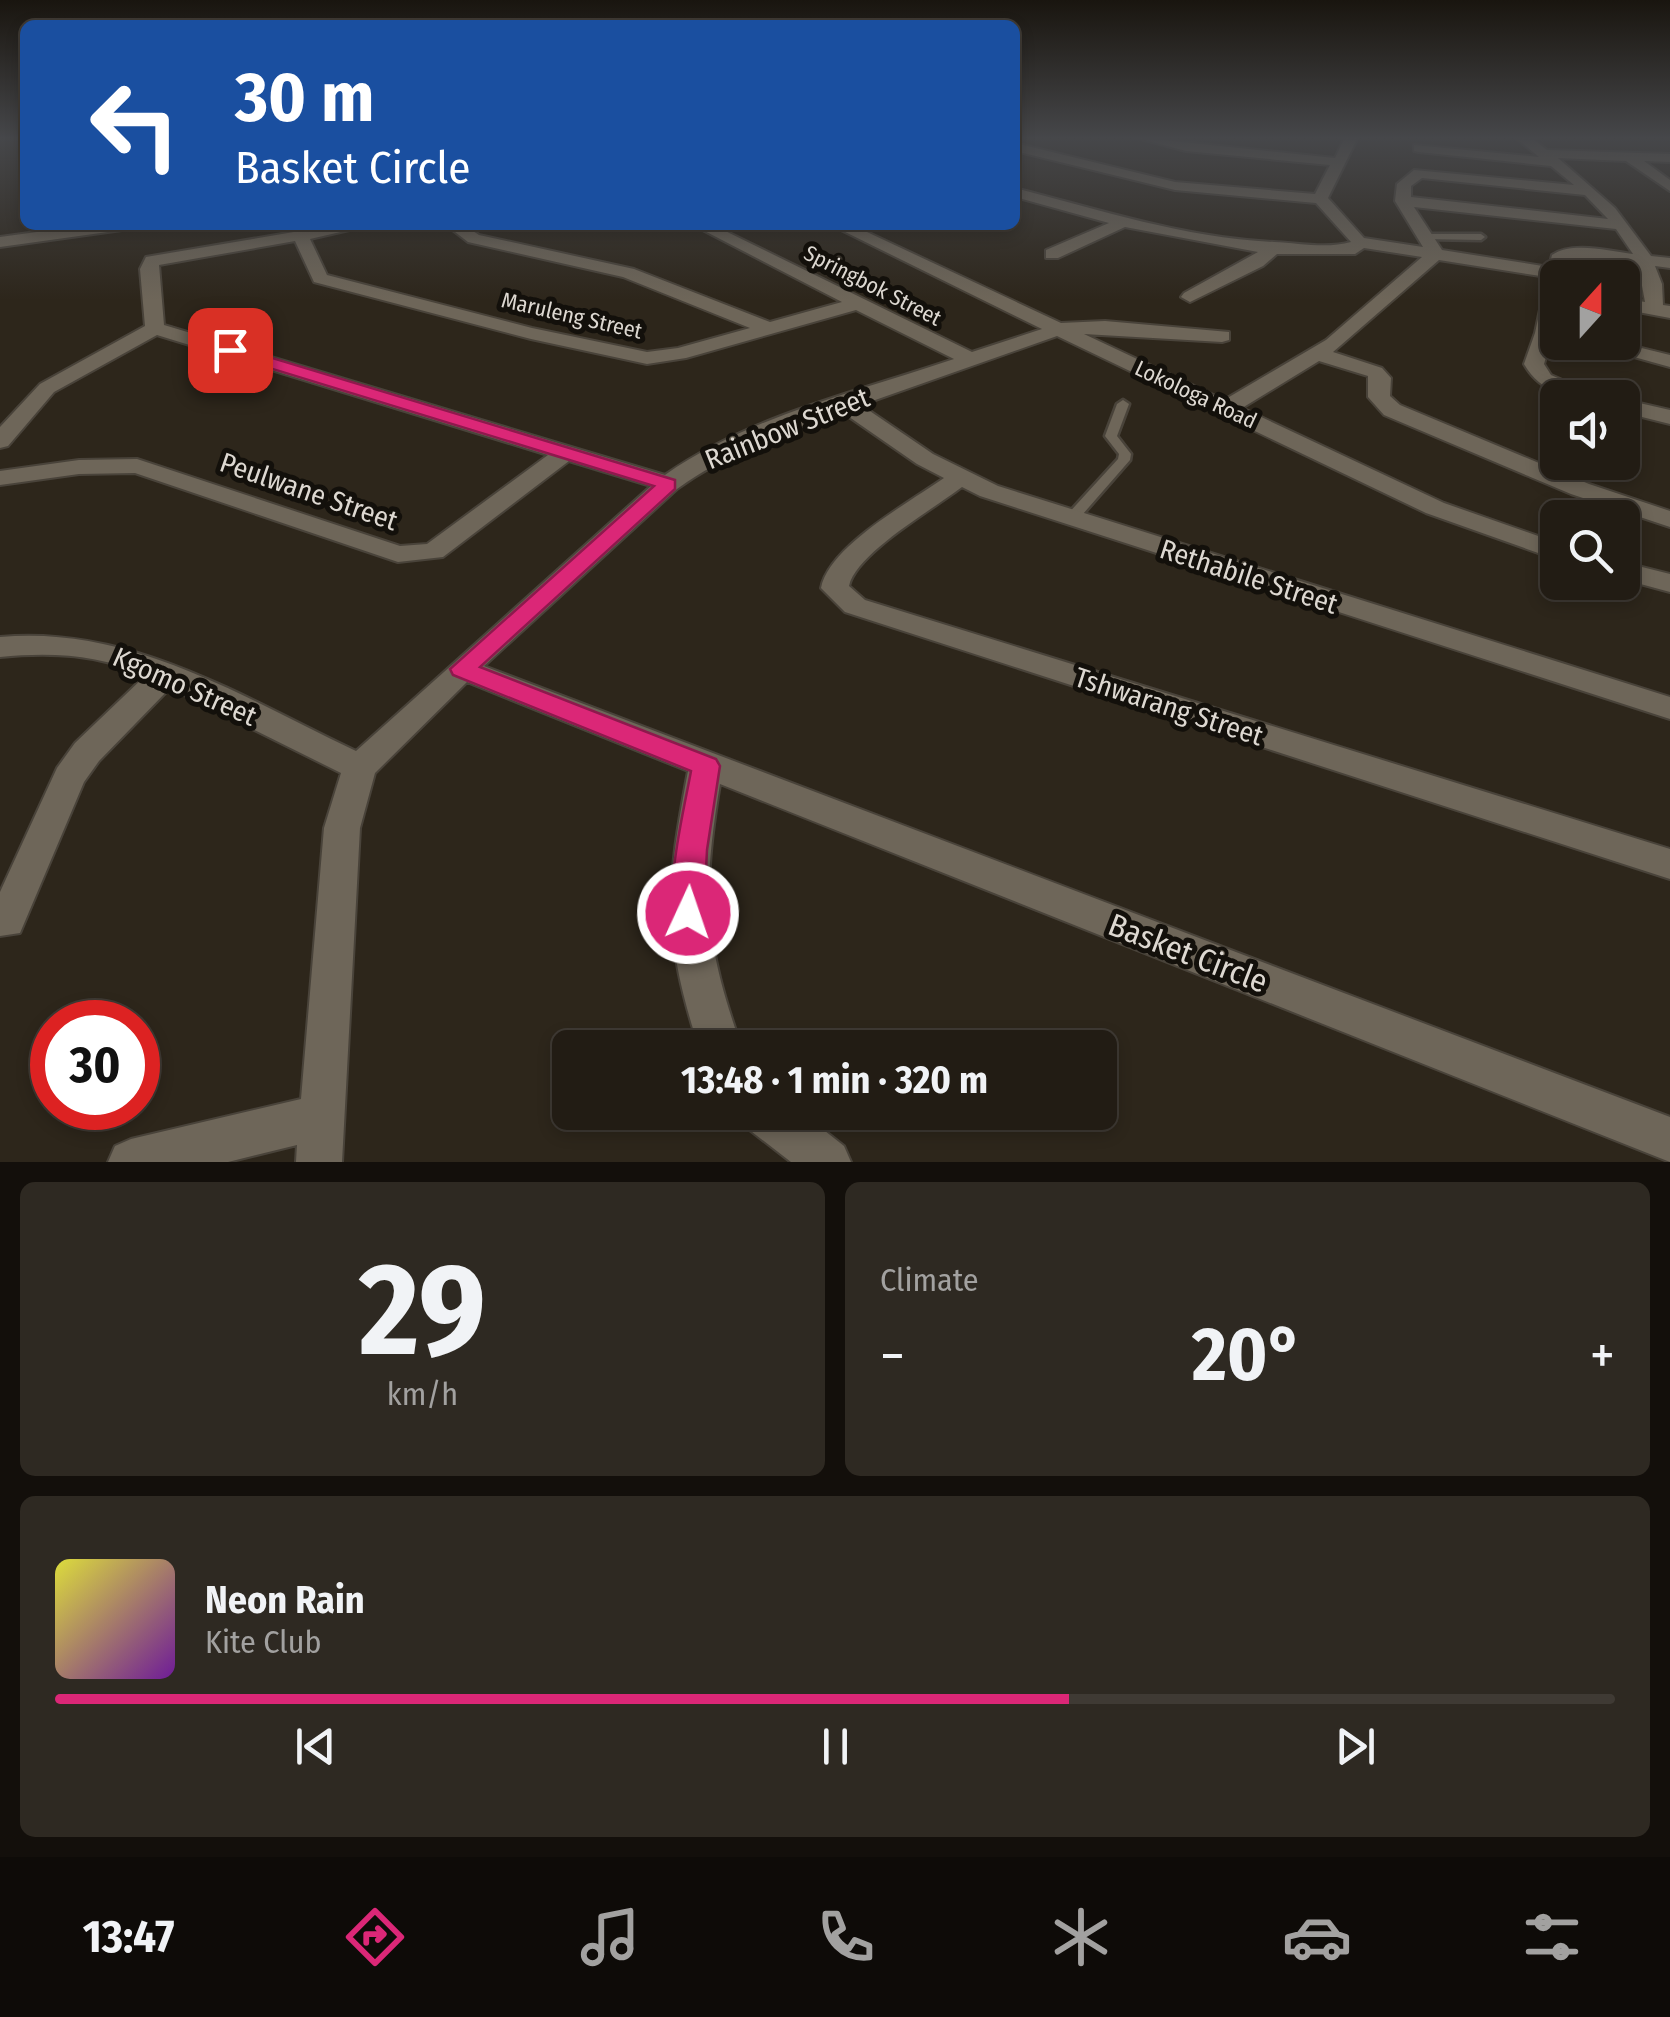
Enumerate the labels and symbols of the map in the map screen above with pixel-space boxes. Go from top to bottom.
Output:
street label: Springbok Street [800,239,947,332]
north arrow [1540,260,1640,360]
street label: Maruleng Street [499,286,646,345]
pin [188,308,273,393]
street label: Lokologa Road [1131,354,1261,434]
street label: Rainbow Street [700,380,875,476]
street label: Peulwane Street [216,446,403,538]
street label: Rethabile Street [1156,532,1343,621]
street label: Kgomo Street [108,640,262,733]
street label: Tshwarang Street [1071,661,1268,753]
position arrow [636,861,740,965]
street label: Basket Circle [1103,905,1273,1001]
speed limit sign: 30 [30,1000,160,1130]

